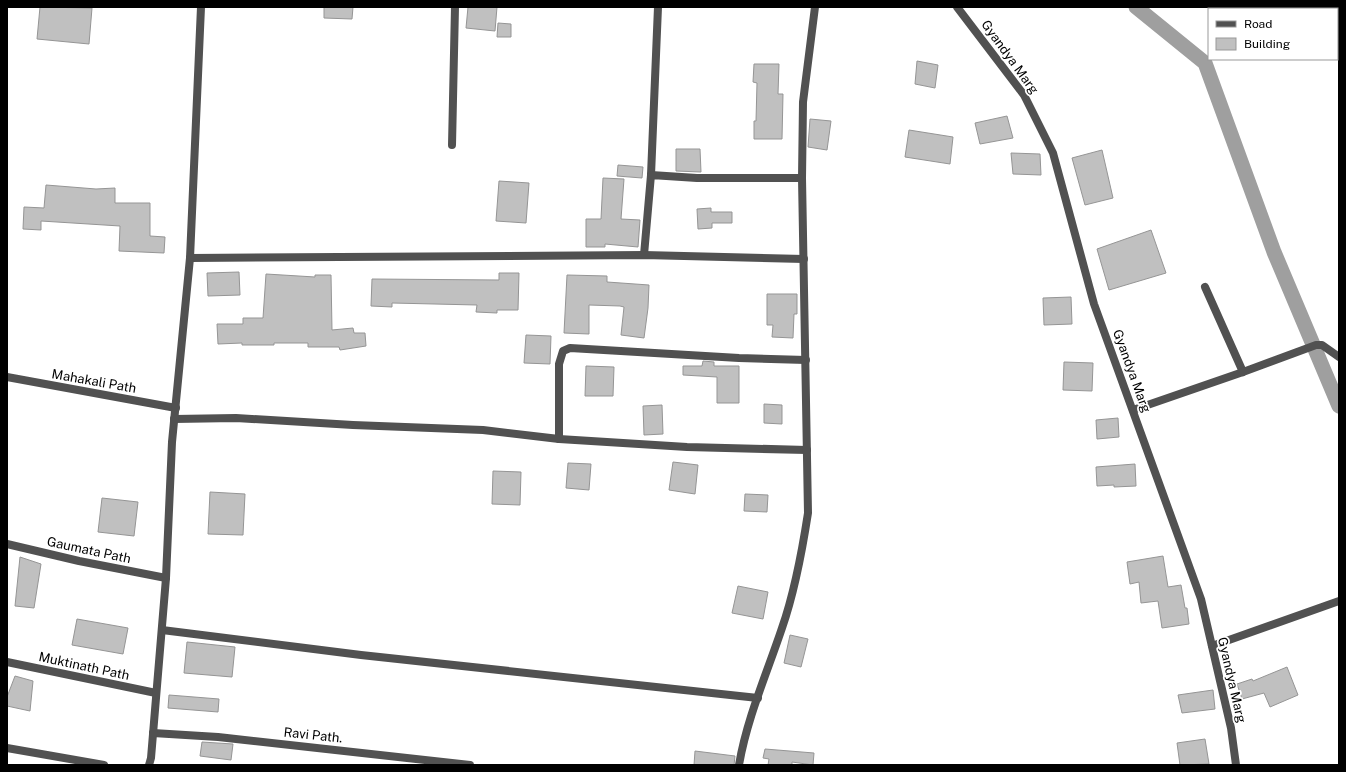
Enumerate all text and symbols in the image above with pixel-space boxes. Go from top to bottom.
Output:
legend [1208,8,1338,60]
street label: Gyandya Marg [978,17,1042,97]
text: Road [1244,17,1272,31]
text: Building [1244,37,1290,51]
street label: Gyandya Marg [1110,327,1154,415]
street label: Mahakali Path [51,366,137,396]
street label: Gaumata Path [46,534,132,566]
street label: Gyandya Marg [1215,636,1249,724]
street label: Muktinath Path [37,649,131,683]
street label: Ravi Path. [283,724,343,746]

